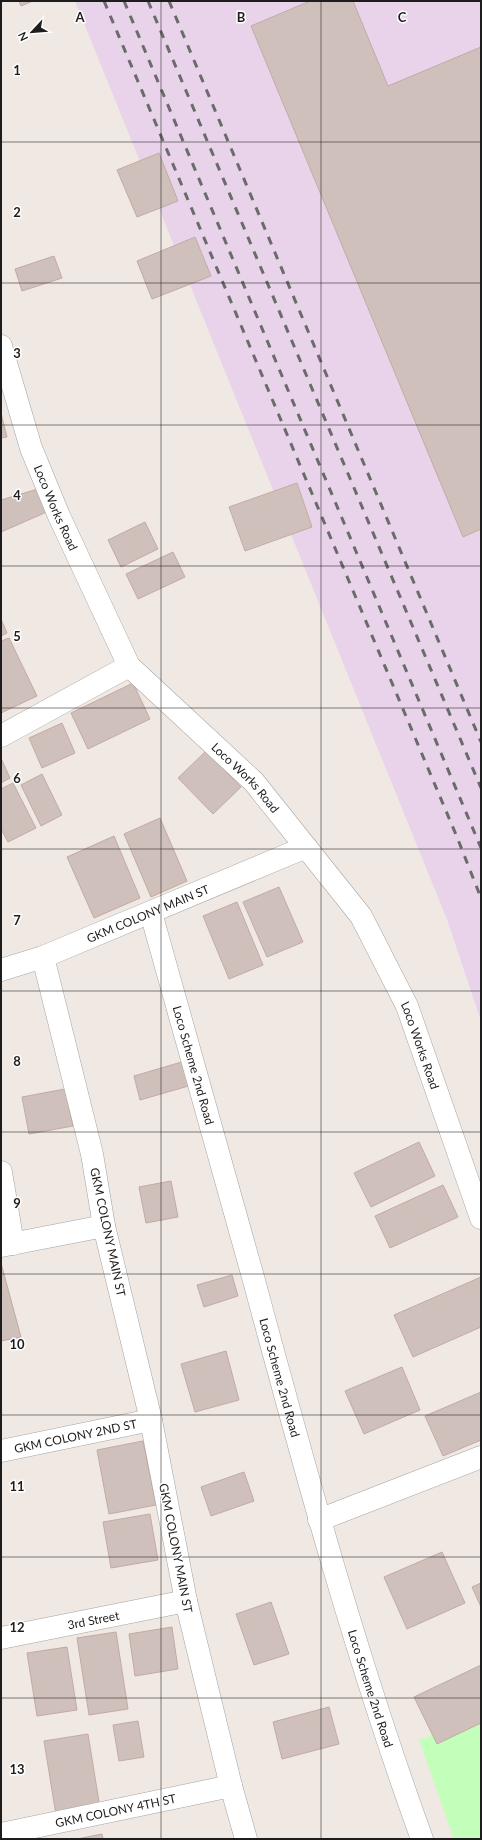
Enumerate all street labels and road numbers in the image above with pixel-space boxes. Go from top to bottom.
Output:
street label: Loco Works Road [31,462,81,553]
street label: Loco Works Road [209,739,283,816]
street label: GKM COLONY MAIN ST [84,881,211,945]
street label: Loco Works Road [398,999,443,1091]
street label: Loco Scheme 2nd Road [170,1004,218,1126]
street label: GKM COLONY MAIN ST [87,1166,129,1298]
street label: Loco Scheme 2nd Road [257,1316,304,1439]
street label: GKM COLONY 2ND ST [13,1416,138,1456]
street label: GKM COLONY MAIN ST [156,1482,196,1614]
street label: 3rd Street [66,1607,121,1632]
street label: Loco Scheme 2nd Road [345,1628,397,1749]
street label: GKM COLONY 4TH ST [54,1790,177,1830]

